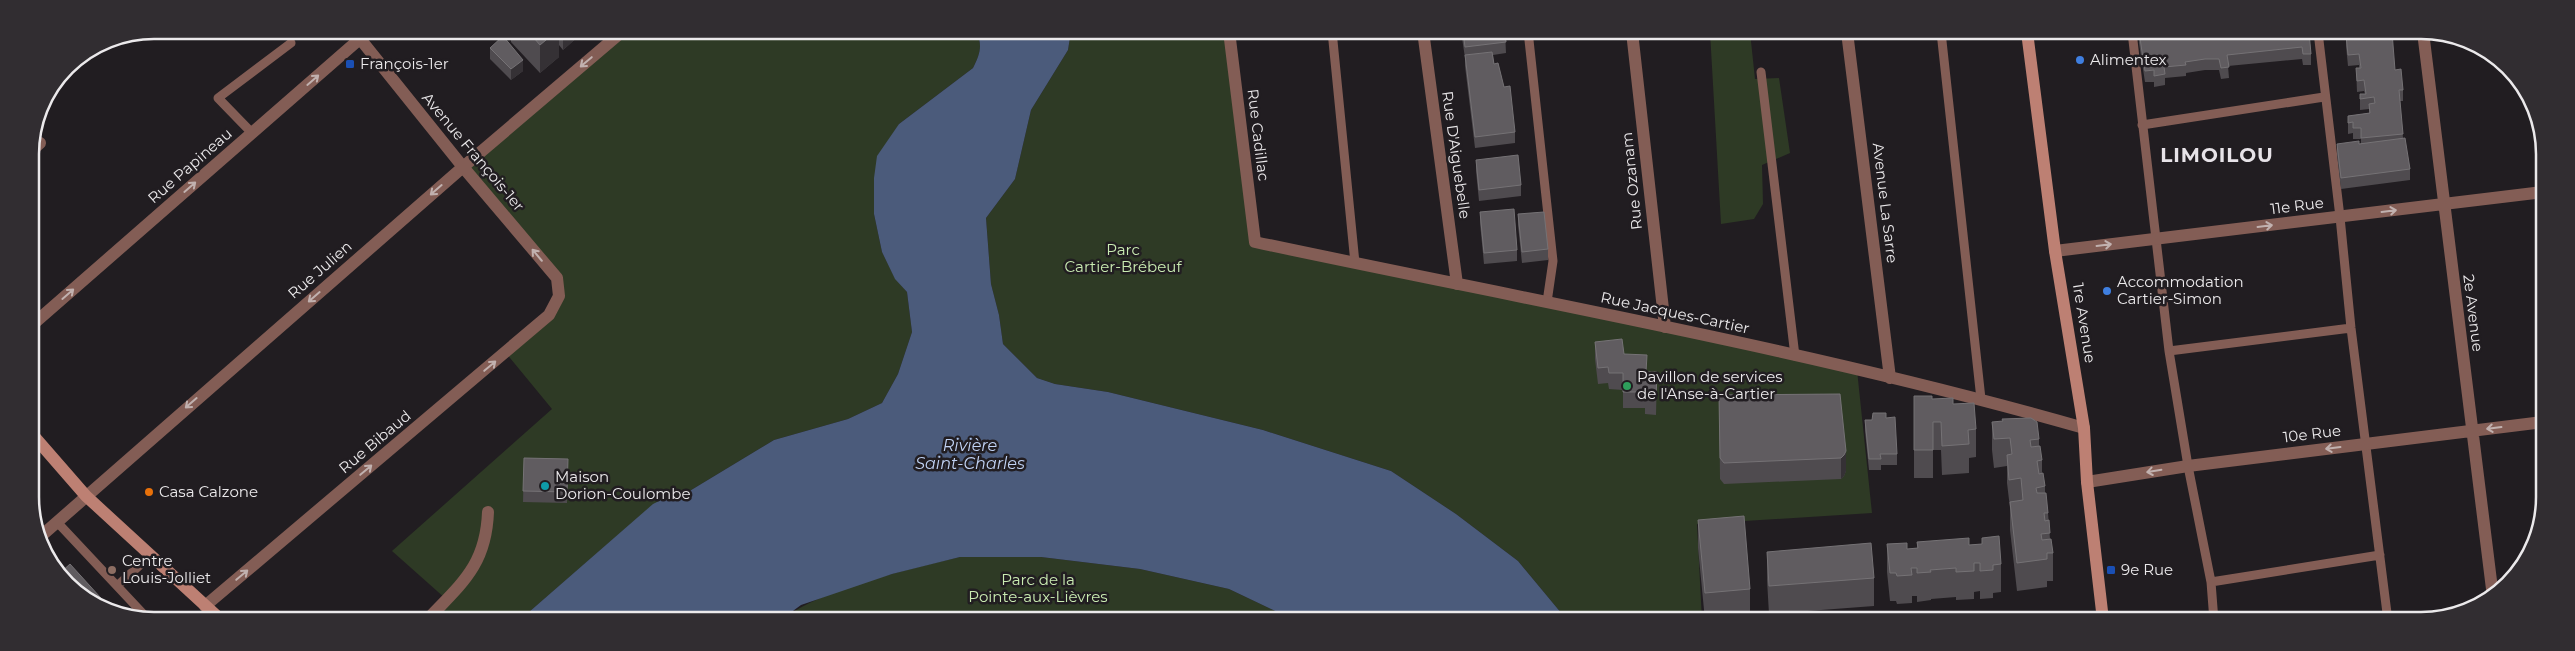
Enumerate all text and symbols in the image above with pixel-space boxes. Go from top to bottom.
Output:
place label: Alimentex [2090,50,2167,69]
place label: François-1er [360,54,449,73]
marker: Alimentex [2074,54,2086,66]
one-way arrow [580,56,593,68]
marker: François-1er [344,58,356,70]
one-way arrow [306,74,319,85]
street label: Avenue François-1er [418,88,529,215]
street label: Rue Cadillac [1243,88,1274,182]
street label: Rue D'Aiguebelle [1438,90,1475,220]
street label: Rue Papineau [144,124,236,207]
street label: Rue Ozanam [1617,131,1646,231]
street label: Avenue La Sarre [1869,142,1902,264]
district label: LIMOILOU [2160,143,2274,167]
one-way arrow [184,181,197,192]
one-way arrow [430,184,443,196]
street label: 11e Rue [2269,193,2325,218]
one-way arrow [2380,206,2396,216]
one-way arrow [2257,221,2273,231]
street label: Rue Julien [284,237,356,303]
park label: Parc Cartier-Brébeuf [1065,240,1182,276]
one-way arrow [2095,240,2111,250]
one-way arrow [532,248,543,261]
place label: Accommodation Cartier-Simon [2117,272,2244,308]
street label: 2e Avenue [2459,273,2488,353]
street label: 1re Avenue [2069,282,2100,364]
marker: Accommodation Cartier-Simon [2101,285,2113,297]
street label: Rue Jacques-Cartier [1599,287,1751,338]
one-way arrow [61,289,74,300]
one-way arrow [307,291,320,303]
one-way arrow [484,360,497,371]
place label: Pavillon de services de l'Anse-à-Cartier [1637,367,1783,403]
marker: Pavillon de services de l'Anse-à-Cartier [1621,380,1633,392]
one-way arrow [185,398,198,409]
street label: Rue Bibaud [335,406,415,477]
street label: 10e Rue [2282,421,2342,446]
one-way arrow [2487,423,2503,433]
water label: Rivière Saint-Charles [915,436,1025,473]
one-way arrow [2325,443,2341,453]
one-way arrow [359,465,372,476]
place label: Maison Dorion-Coulombe [555,467,691,503]
one-way arrow [2147,467,2163,477]
marker: Maison Dorion-Coulombe [539,480,551,492]
place label: Casa Calzone [159,482,258,501]
marker: Casa Calzone [143,486,155,498]
place label: Centre Louis-Jolliet [122,551,211,587]
place label: 9e Rue [2121,560,2173,579]
marker: Centre Louis-Jolliet [106,564,118,576]
marker: 9e Rue [2105,564,2117,576]
one-way arrow [235,570,248,581]
park label: Parc de la Pointe-aux-Lièvres [968,570,1108,606]

